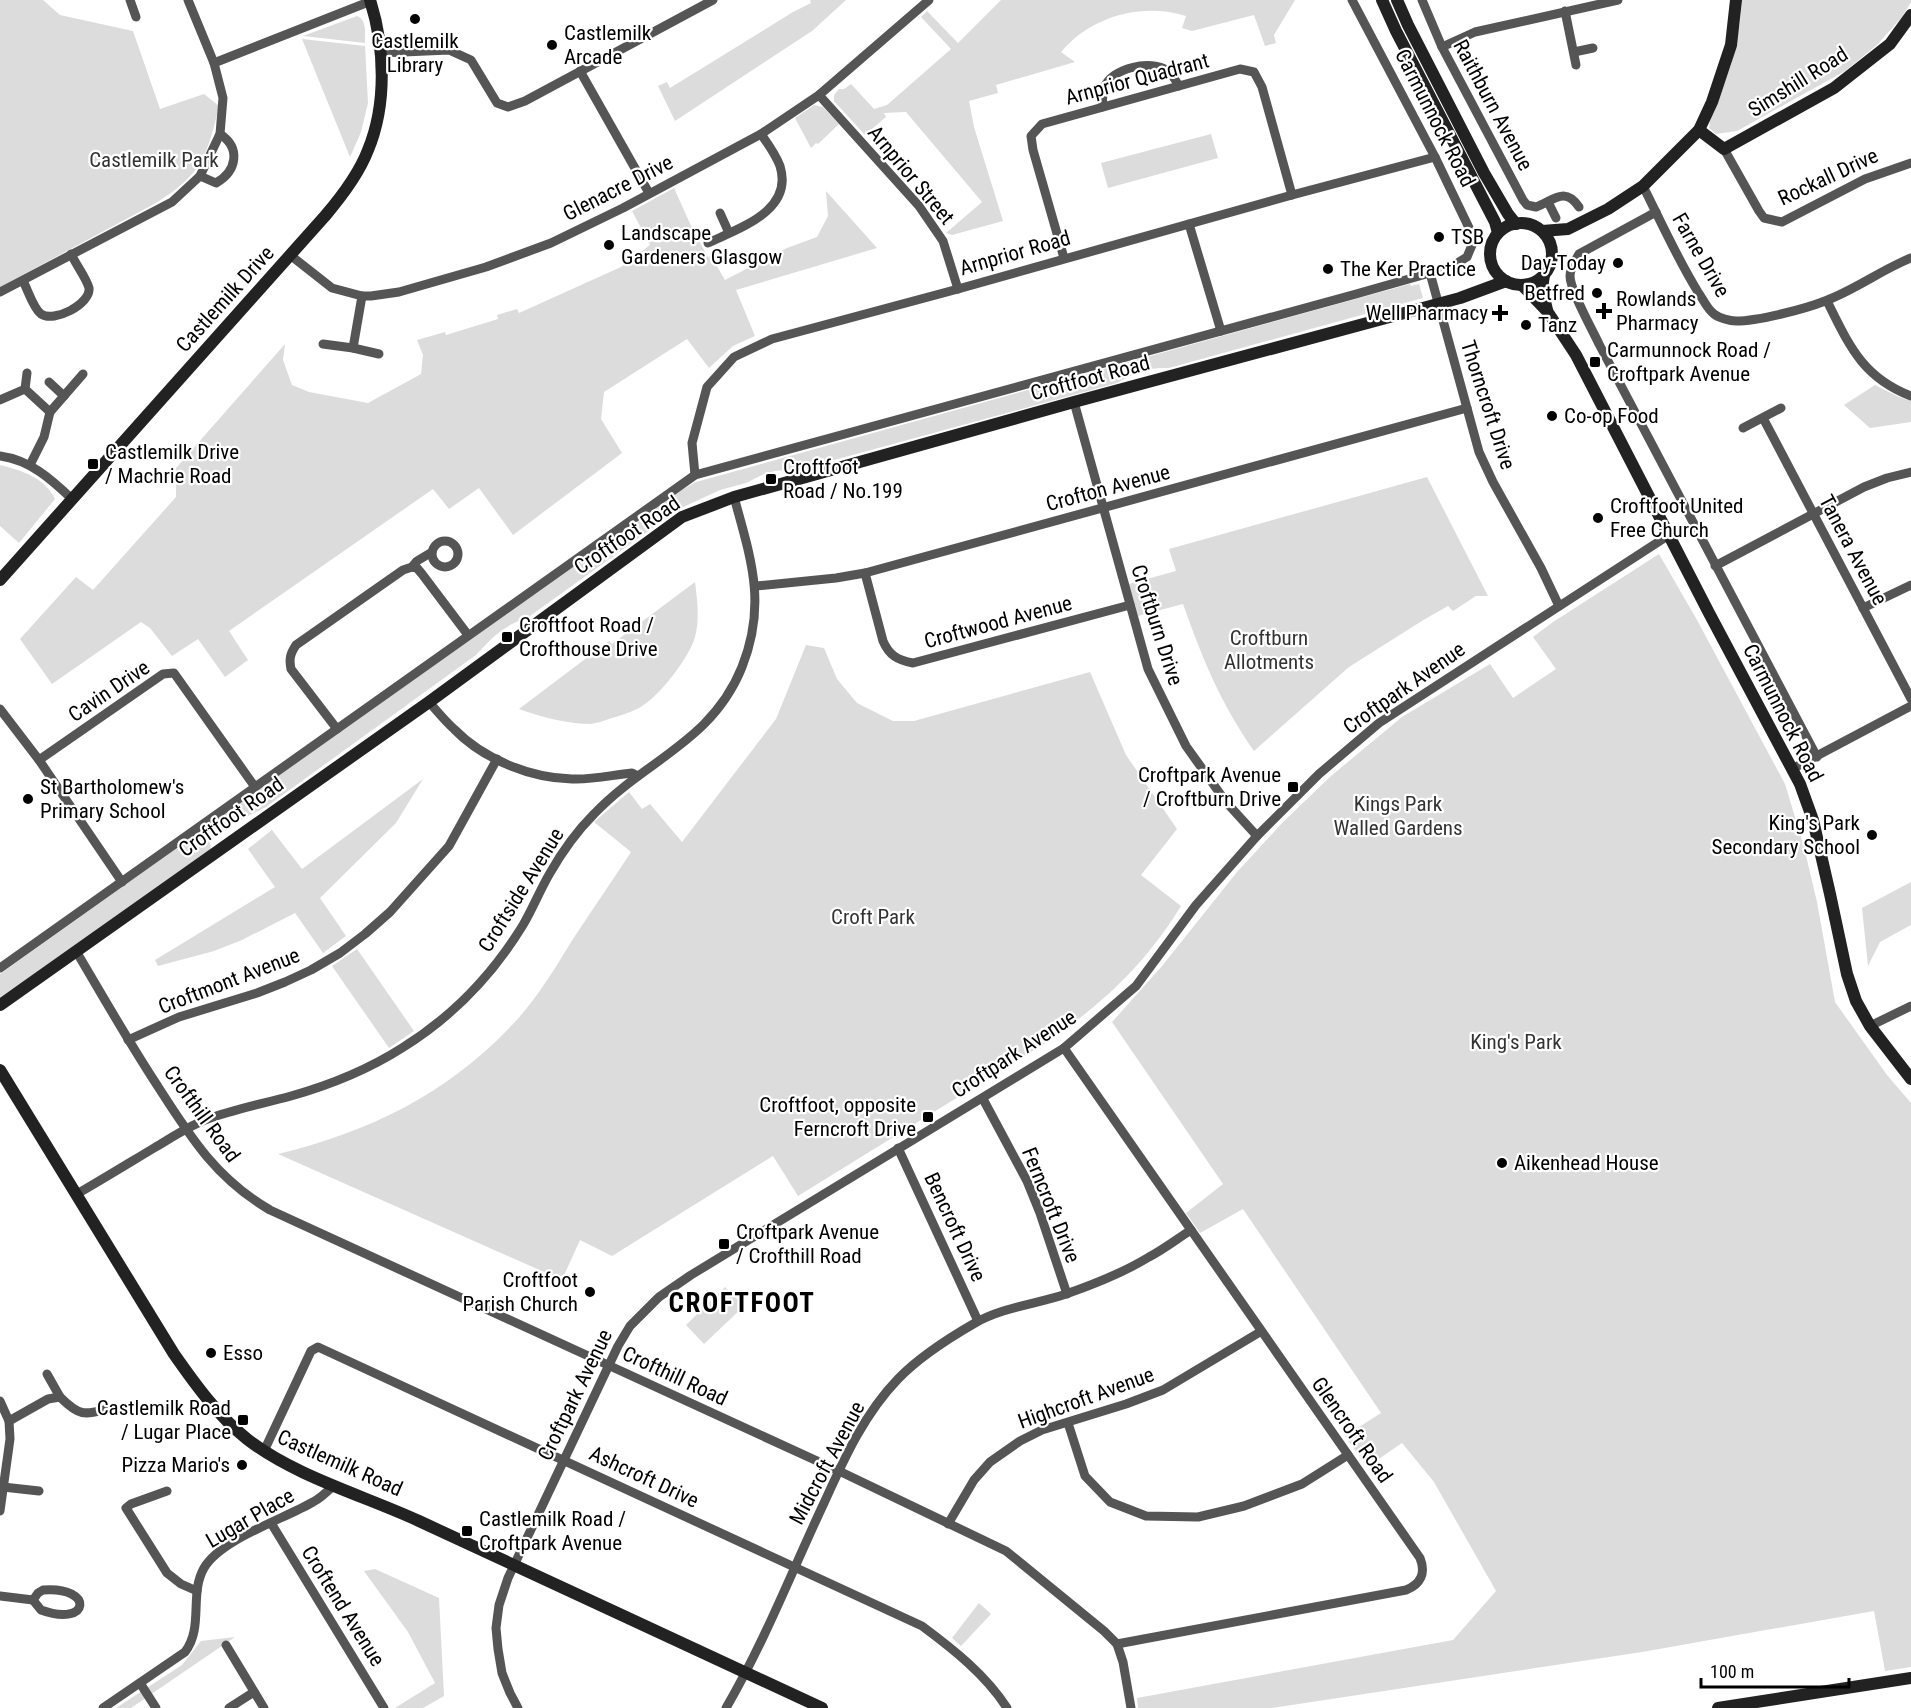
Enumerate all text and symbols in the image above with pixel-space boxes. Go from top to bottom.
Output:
marker: Castlemilk Library [408,12,422,26]
place label: Castlemilk Arcade [564,21,652,69]
place label: Castlemilk Library [371,29,459,77]
street label: Raithburn Avenue [1448,35,1538,175]
marker: Castlemilk Arcade [545,38,559,52]
street label: Simshill Road [1744,42,1852,122]
street label: Carmunnock Road [1390,45,1480,191]
street label: Arnprior Quadrant [1063,48,1211,110]
street label: Arnprior Street [863,121,959,229]
street label: Rockall Drive [1774,143,1882,211]
park label: Castlemilk Park [89,148,219,172]
street label: Glenacre Drive [559,150,677,226]
street label: Farne Drive [1667,209,1735,301]
place label: Landscape Gardeners Glasgow [621,221,783,269]
place label: TSB [1451,225,1484,249]
street label: Arnprior Road [957,226,1073,280]
marker: TSB [1432,230,1446,244]
marker: Landscape Gardeners Glasgow [602,238,616,252]
street label: Castlemilk Drive [171,241,279,357]
place label: Day-Today [1521,251,1606,275]
marker: Day-Today [1611,256,1625,270]
place label: The Ker Practice [1340,257,1476,281]
marker: The Ker Practice [1321,262,1335,276]
place label: Betfred [1524,281,1585,305]
marker: Betfred [1590,286,1604,300]
place label: Rowlands Pharmacy [1616,287,1699,335]
place label: Well Pharmacy [1365,301,1488,325]
marker: Rowlands Pharmacy [1597,304,1611,318]
marker: Well Pharmacy [1493,306,1507,320]
place label: Tanz [1538,313,1577,337]
marker: Tanz [1519,318,1533,332]
street label: Thorncroft Drive [1456,337,1520,473]
place label: Carmunnock Road / Croftpark Avenue [1607,338,1771,386]
street label: Croftfoot Road [1028,351,1152,405]
marker: Carmunnock Road / Croftpark Avenue [1588,355,1602,369]
place label: Co-op Food [1564,404,1659,428]
marker: Co-op Food [1545,409,1559,423]
place label: Castlemilk Drive / Machrie Road [105,440,239,488]
place label: Croftfoot Road / No.199 [783,455,903,503]
marker: Castlemilk Drive / Machrie Road [86,457,100,471]
street label: Crofton Avenue [1043,460,1173,516]
marker: Croftfoot Road / No.199 [764,472,778,486]
street label: Croftfoot Road [570,491,684,579]
street label: Tanera Avenue [1814,491,1892,609]
place label: Croftfoot United Free Church [1610,494,1744,542]
marker: Croftfoot United Free Church [1591,511,1605,525]
street label: Croftburn Drive [1126,562,1188,688]
street label: Croftwood Avenue [922,591,1075,653]
place label: Croftfoot Road / Crofthouse Drive [519,613,658,661]
park label: Croftburn Allotments [1224,626,1314,674]
marker: Croftfoot Road / Crofthouse Drive [500,630,514,644]
street label: Croftpark Avenue [1339,637,1470,739]
street label: Carmunnock Road [1738,640,1828,786]
street label: Cavin Drive [64,655,154,727]
place label: Croftpark Avenue / Croftburn Drive [1138,763,1281,811]
street label: Croftfoot Road [174,772,288,862]
place label: St Bartholomew's Primary School [40,775,184,823]
marker: Croftpark Avenue / Croftburn Drive [1286,780,1300,794]
marker: St Bartholomew's Primary School [21,792,35,806]
park label: Kings Park Walled Gardens [1333,792,1463,840]
place label: King's Park Secondary School [1712,811,1861,859]
street label: Croftside Avenue [473,824,569,956]
marker: King's Park Secondary School [1865,828,1879,842]
park label: Croft Park [831,905,915,929]
street label: Croftmont Avenue [155,943,303,1019]
street label: Croftpark Avenue [947,1005,1081,1103]
park label: King's Park [1470,1030,1562,1054]
street label: Crofthill Road [159,1061,245,1167]
place label: Croftfoot, opposite Ferncroft Drive [759,1093,916,1141]
marker: Croftfoot, opposite Ferncroft Drive [921,1110,935,1124]
street label: Ferncroft Drive [1017,1144,1085,1266]
place label: Aikenhead House [1514,1151,1659,1175]
marker: Aikenhead House [1495,1156,1509,1170]
street label: Bencroft Drive [919,1169,991,1285]
place label: Croftpark Avenue / Crofthill Road [736,1220,879,1268]
marker: Croftpark Avenue / Crofthill Road [717,1237,731,1251]
place label: Croftfoot Parish Church [462,1268,578,1316]
marker: Croftfoot Parish Church [583,1285,597,1299]
district label: CROFTFOOT [669,1287,815,1319]
street label: Croftpark Avenue [533,1325,617,1465]
place label: Esso [223,1341,263,1365]
street label: Crofthill Road [619,1341,731,1411]
marker: Esso [204,1346,218,1360]
street label: Highcroft Avenue [1015,1362,1157,1434]
street label: Glencroft Road [1307,1373,1397,1487]
place label: Castlemilk Road / Lugar Place [97,1396,231,1444]
street label: Midcroft Avenue [785,1397,870,1529]
marker: Castlemilk Road / Lugar Place [236,1413,250,1427]
street label: Castlemilk Road [274,1425,406,1501]
street label: Ashcroft Drive [586,1441,703,1513]
place label: Pizza Mario's [122,1453,230,1477]
marker: Pizza Mario's [235,1458,249,1472]
street label: Lugar Place [202,1483,298,1553]
place label: Castlemilk Road / Croftpark Avenue [479,1507,626,1555]
marker: Castlemilk Road / Croftpark Avenue [460,1524,474,1538]
street label: Croftend Avenue [296,1541,390,1671]
scale bar [1701,1651,1850,1689]
text: 100 m [1710,1661,1754,1682]

